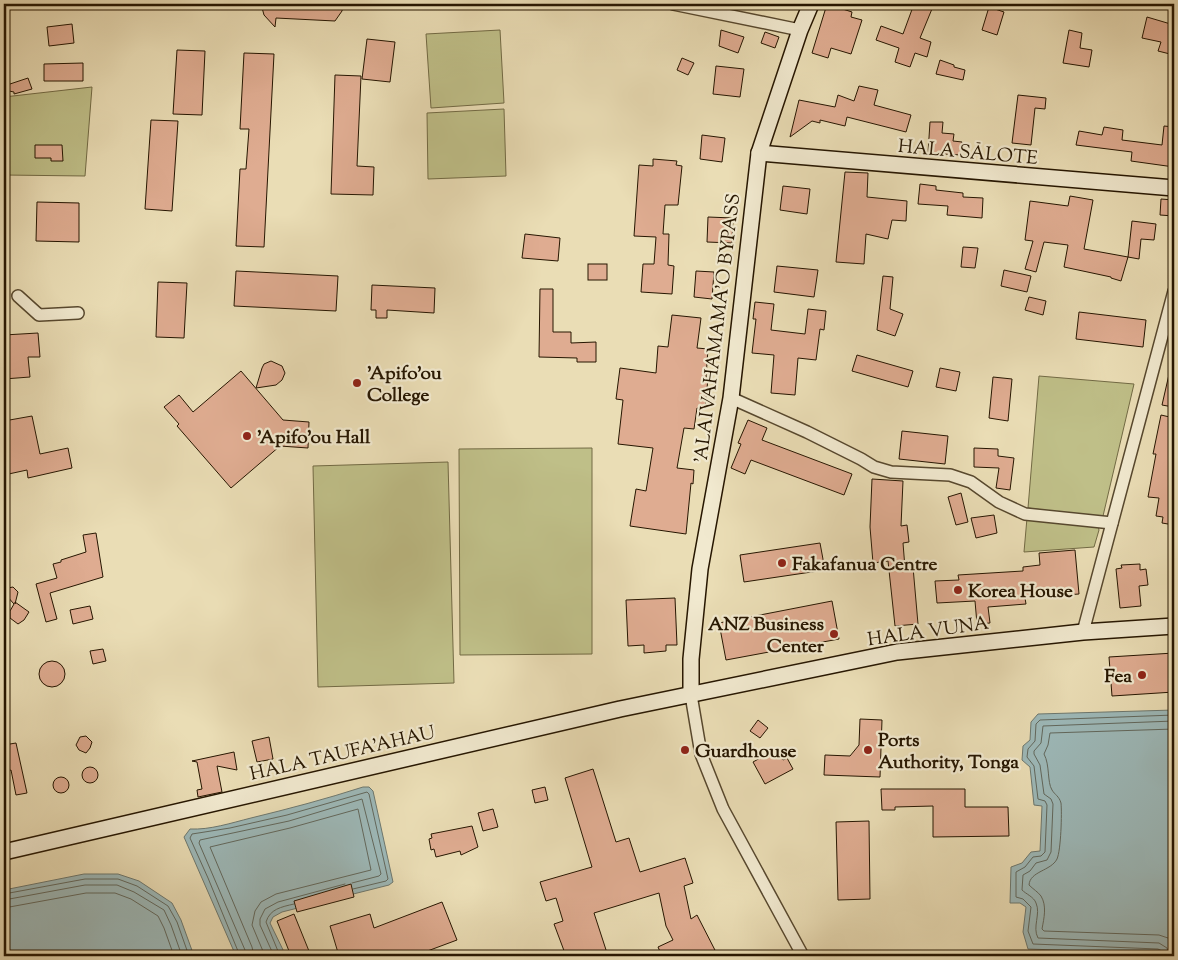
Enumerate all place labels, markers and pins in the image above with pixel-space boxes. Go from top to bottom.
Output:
place label: 'Apifo'ou College [367,361,442,410]
marker: 'Apifo'ou College [351,377,363,389]
place label: 'Apifo'ou Hall [257,425,371,452]
marker: 'Apifo'ou Hall [241,430,253,442]
place label: Fakafanua Centre [792,552,938,579]
marker: Fakafanua Centre [776,557,788,569]
place label: Korea House [968,579,1073,606]
marker: Korea House [952,584,964,596]
place label: ANZ Business Center [708,612,825,661]
marker: ANZ Business Center [828,628,840,640]
place label: Fea [1104,664,1132,691]
marker: Fea [1136,669,1148,681]
place label: Ports Authority, Tonga [878,728,1019,777]
place label: Guardhouse [695,739,797,766]
marker: Guardhouse [679,744,691,756]
marker: Ports Authority, Tonga [862,744,874,756]

